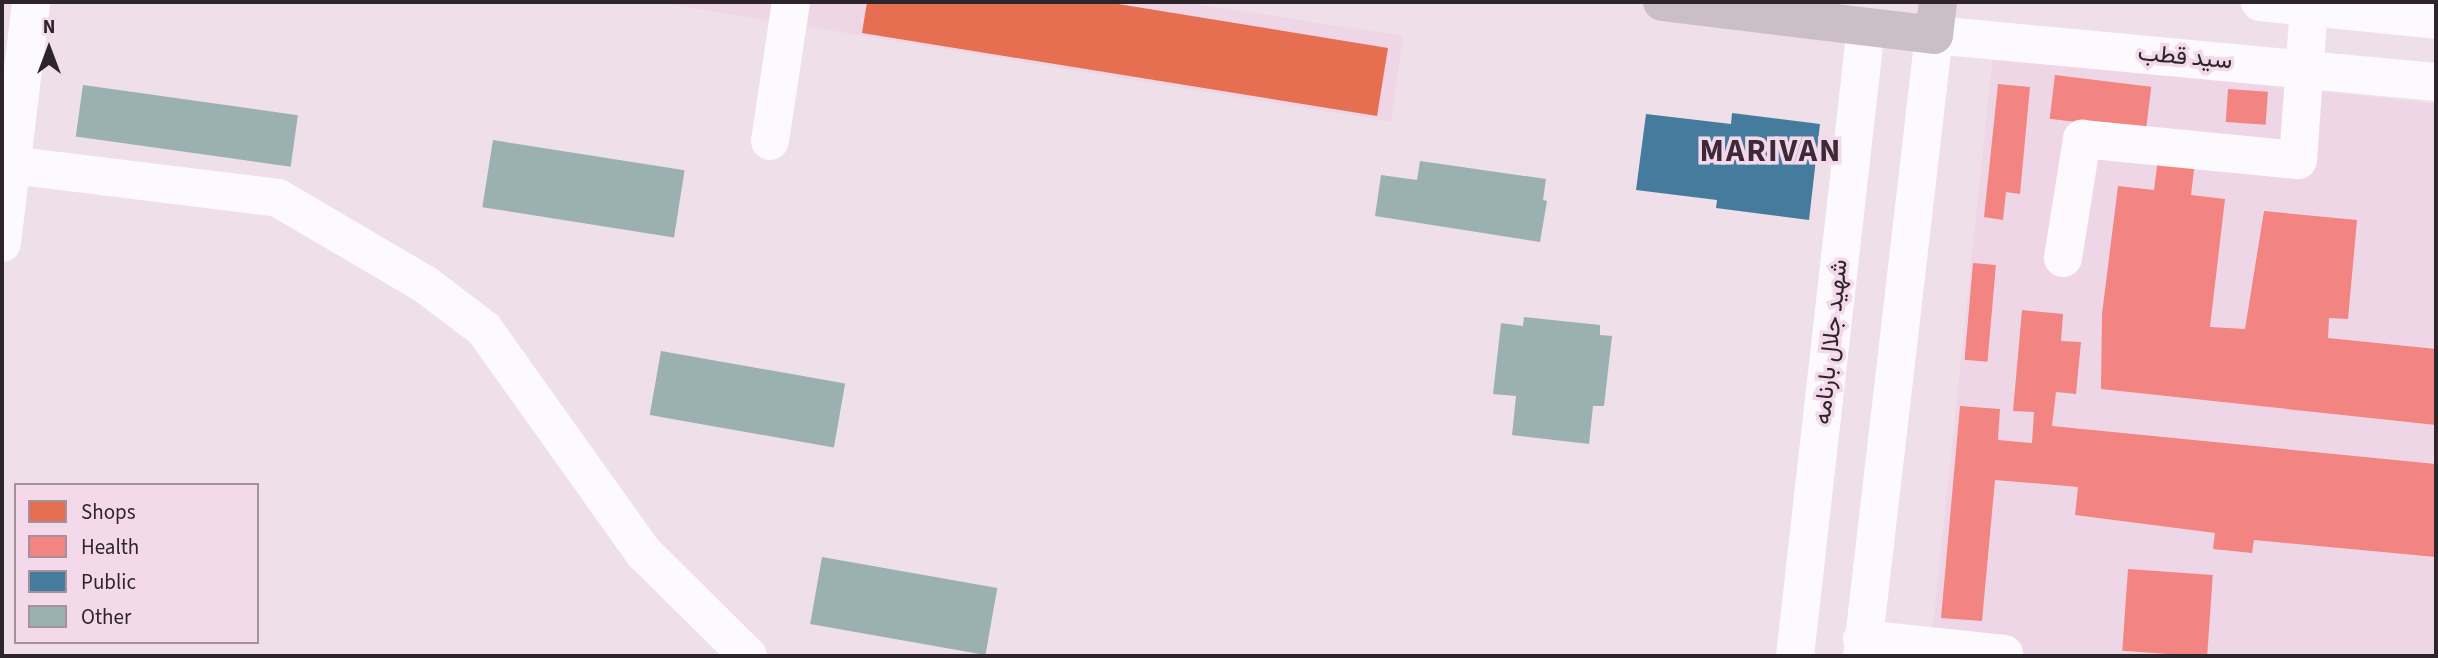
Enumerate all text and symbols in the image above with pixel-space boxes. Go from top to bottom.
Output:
north arrow [14,14,84,84]
text: N [43,14,55,41]
street label: سید قطب [2137,39,2233,75]
district label: MARIVAN [1700,132,1842,170]
street label: شهید جلال بارنامه [1808,258,1854,426]
legend [14,483,259,644]
text: Shops [81,497,135,527]
text: Health [81,532,139,562]
text: Public [81,567,136,597]
text: Other [81,602,131,632]

